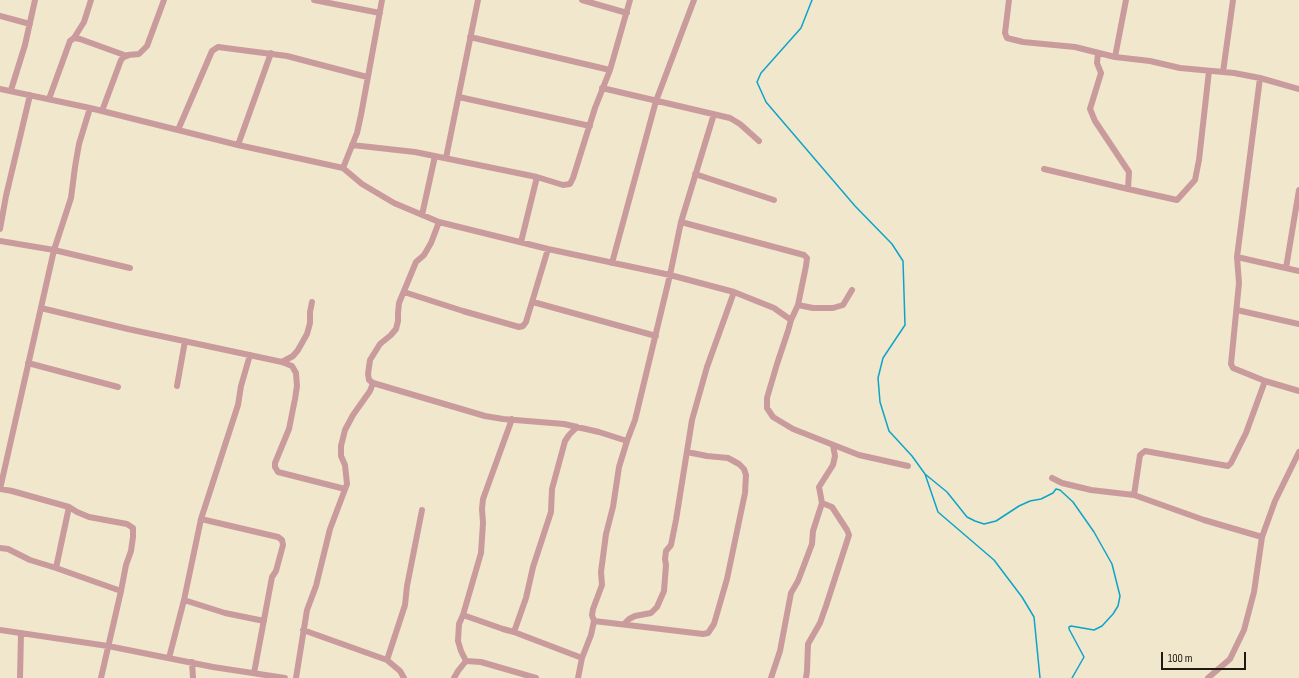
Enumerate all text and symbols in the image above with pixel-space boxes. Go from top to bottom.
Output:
scale bar [1163,644,1248,670]
text: 100 m [1168,651,1193,666]

